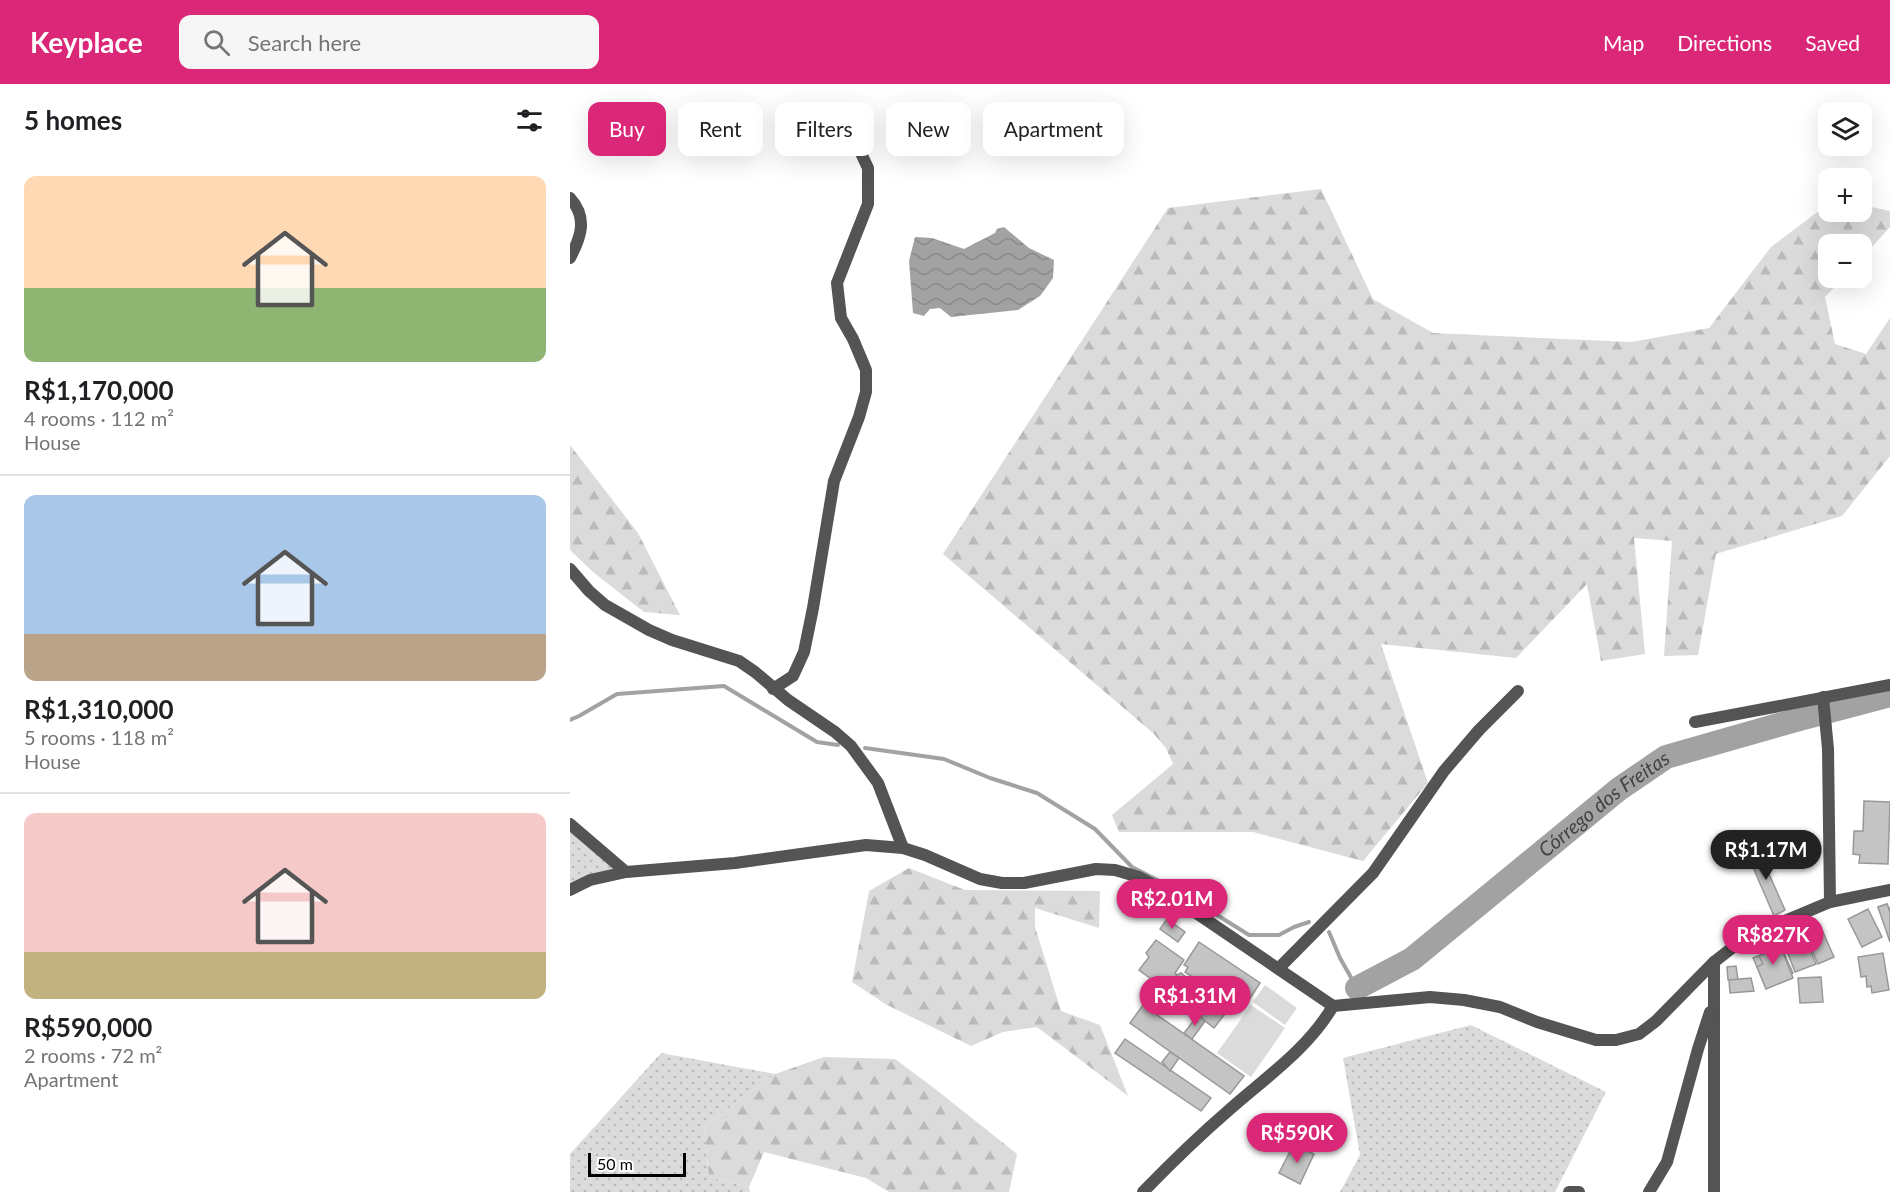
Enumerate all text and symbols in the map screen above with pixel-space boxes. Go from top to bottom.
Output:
search box [179,15,599,69]
text: Keyplace [30,25,143,59]
icon: search [200,26,233,59]
text: Search here [248,29,361,56]
text: Map [1603,30,1644,55]
text: Directions [1677,30,1772,55]
text: Saved [1805,30,1860,55]
chip: Buy [588,102,666,156]
chip: Rent [678,102,763,156]
chip: Filters [775,102,874,156]
chip: New [886,102,971,156]
chip: Apartment [983,102,1124,156]
map controls [1818,102,1872,288]
button: layers [1818,102,1872,156]
text: 5 homes [24,104,122,136]
icon: filters [513,104,546,137]
button: + [1818,168,1872,222]
icon: home [231,215,339,323]
button: − [1818,234,1872,288]
text: R$1,170,000 [24,374,174,406]
text: 4 rooms · 112 m² [24,406,174,430]
text: House [24,430,81,454]
icon: home [231,534,339,642]
text: R$1,310,000 [24,693,174,725]
text: 5 rooms · 118 m² [24,725,174,749]
water label: Córrego dos Freitas [1533,745,1674,861]
text: House [24,749,81,773]
pin: R$1.17M [1711,830,1821,881]
text: R$1.17M [1725,837,1807,861]
icon: home [231,852,339,960]
pin: R$2.01M [1117,879,1227,930]
text: R$2.01M [1131,886,1213,910]
pin: R$827K [1724,915,1822,966]
text: R$827K [1737,922,1809,946]
pin: R$1.31M [1140,976,1250,1027]
text: R$1.31M [1154,983,1236,1007]
text: R$590,000 [24,1011,152,1043]
text: 2 rooms · 72 m² [24,1043,162,1067]
text: Apartment [24,1067,118,1091]
pin: R$590K [1248,1113,1346,1164]
text: R$590K [1261,1120,1333,1144]
scale bar [588,1150,686,1178]
text: 50 m [597,1154,633,1173]

